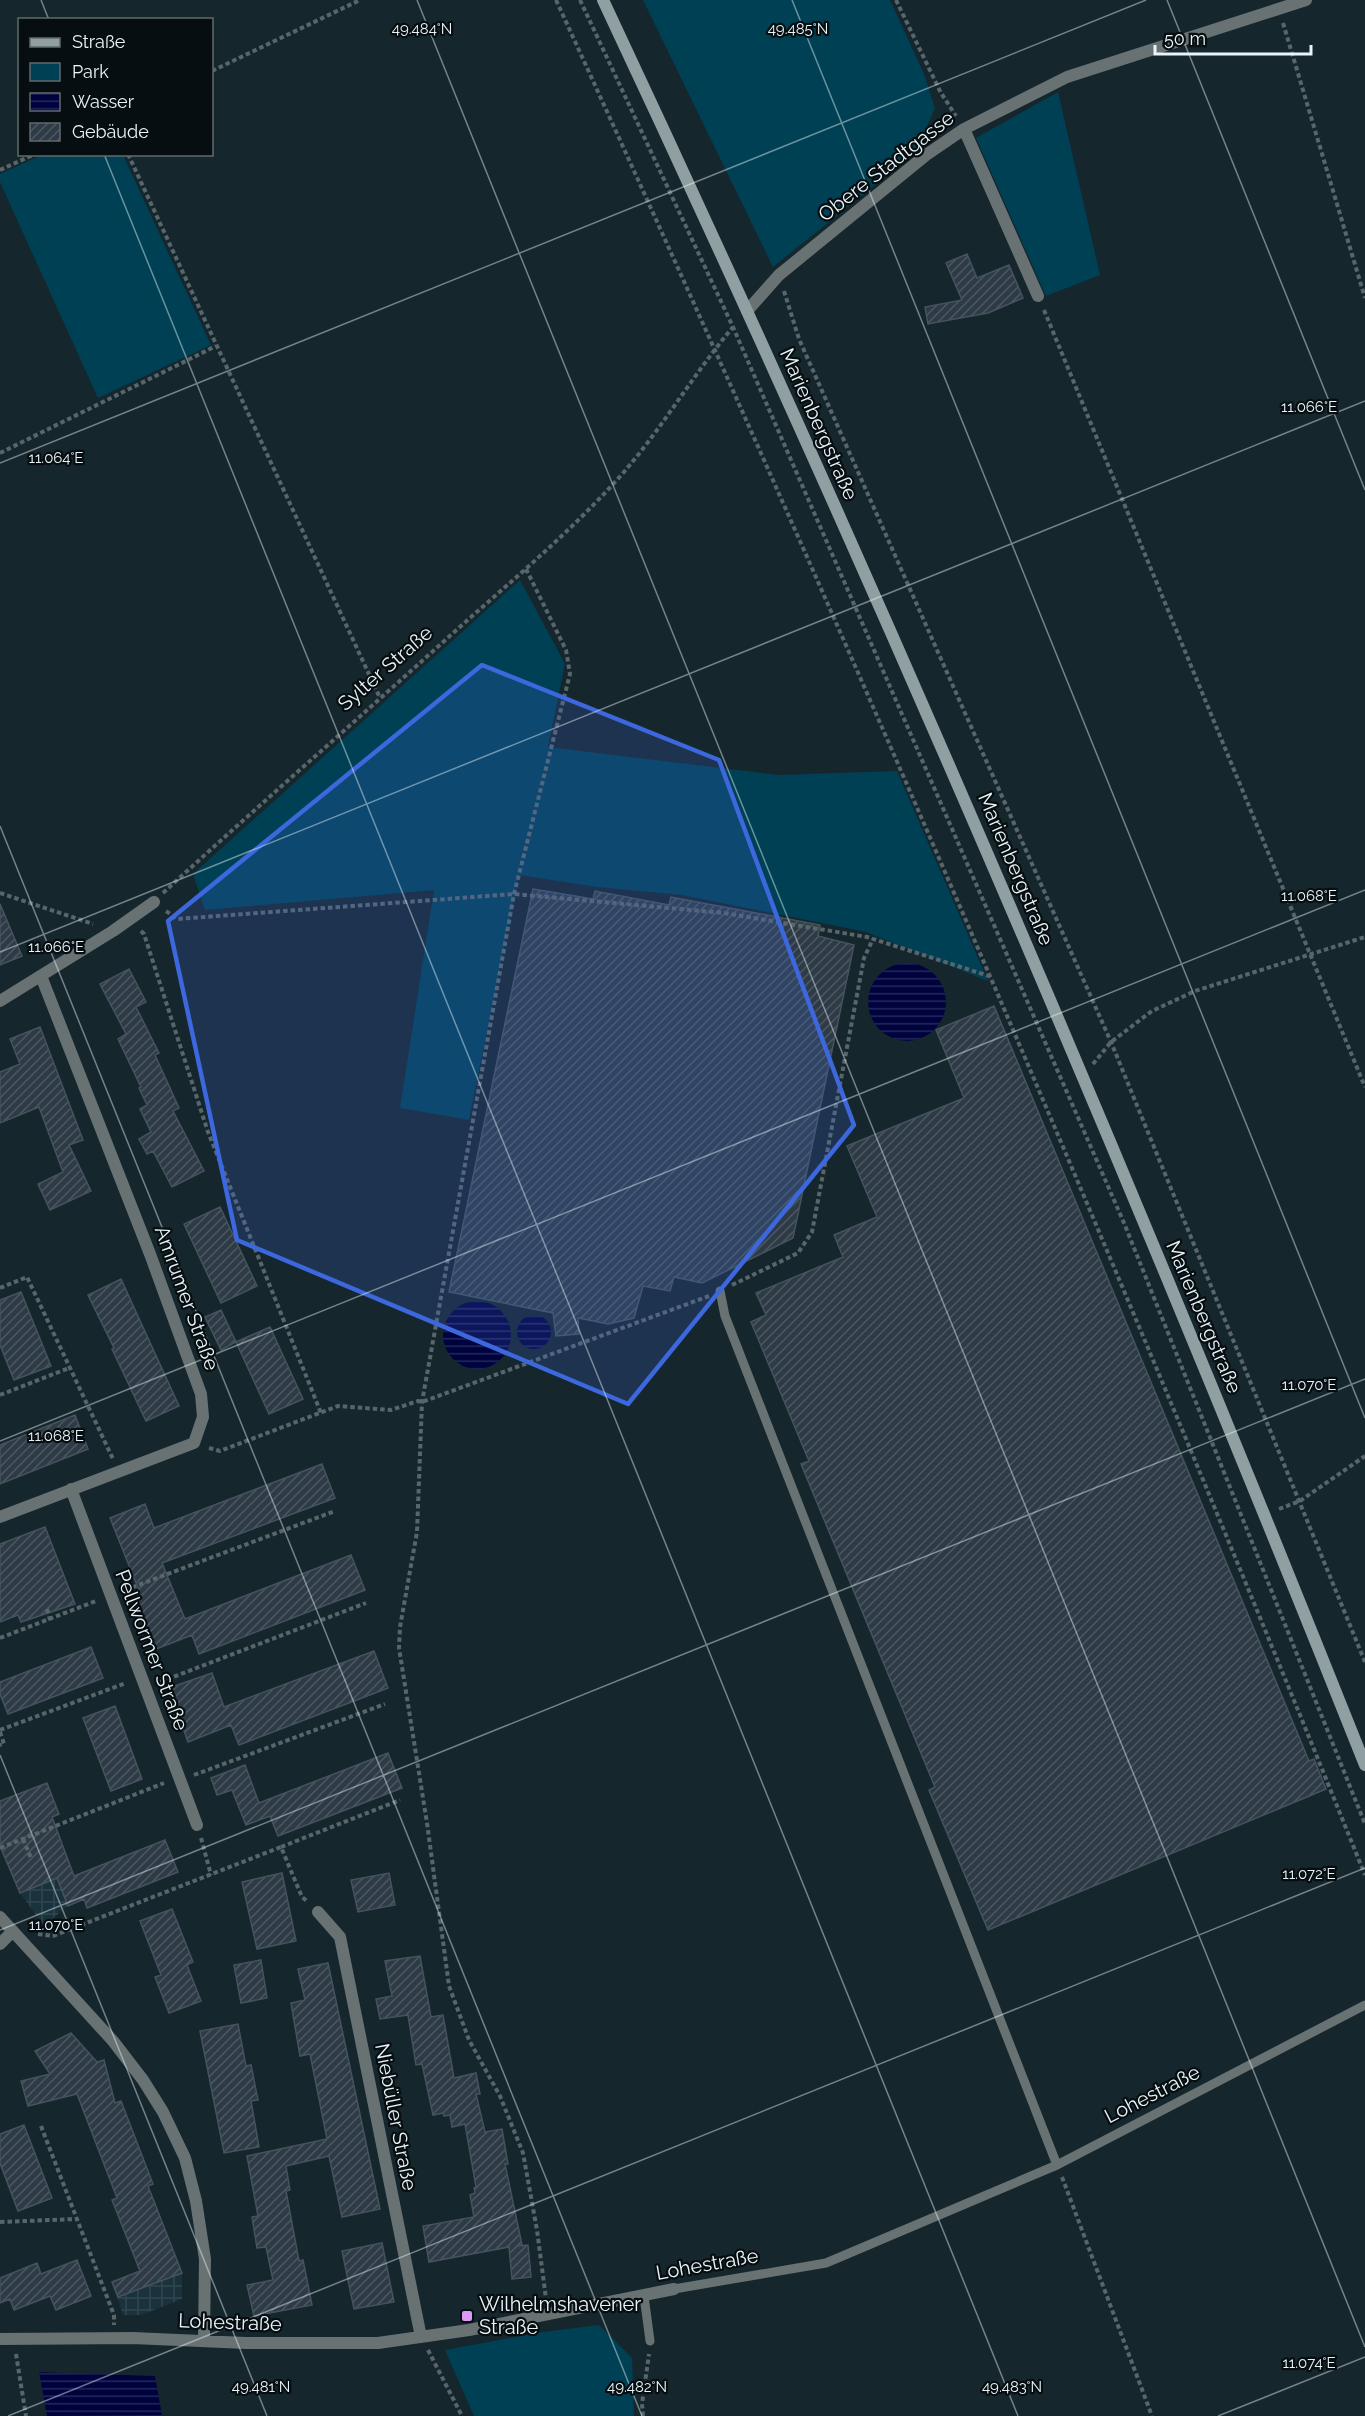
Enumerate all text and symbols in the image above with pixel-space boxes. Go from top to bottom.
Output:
legend [18,18,213,156]
scale bar [1155,18,1311,56]
text: 49.484°N [392,20,452,38]
text: 49.485°N [768,20,828,38]
text: 50 m [1164,28,1206,49]
text: Straße [72,31,126,52]
text: Park [72,61,109,82]
text: Wasser [72,91,135,112]
street label: Obere Stadtgasse [813,105,959,226]
text: Gebäude [72,121,149,142]
street label: Marienbergstraße [775,345,863,504]
text: 11.066°E [1281,398,1337,416]
text: 11.064°E [28,449,84,467]
street label: Sylter Straße [333,620,437,716]
street label: Marienbergstraße [973,789,1059,949]
text: 11.068°E [1281,887,1337,905]
text: 11.066°E [28,938,84,956]
street label: Amrumer Straße [150,1223,224,1374]
street label: Marienbergstraße [1161,1237,1247,1397]
text: 11.070°E [1282,1376,1336,1394]
text: 11.068°E [28,1427,84,1445]
street label: Pellwormer Straße [110,1566,194,1734]
text: 11.072°E [1282,1865,1336,1883]
text: 11.070°E [29,1916,83,1934]
street label: Niebüller Straße [370,2041,422,2193]
street label: Lohestraße [1100,2060,1204,2128]
street label: Lohestraße [654,2243,760,2285]
place label: Wilhelmshavener Straße [479,2292,641,2339]
street label: Lohestraße [178,2308,283,2336]
marker: Wilhelmshavener Straße [460,2309,474,2323]
text: 11.074°E [1282,2354,1336,2372]
text: 49.481°N [232,2378,290,2396]
text: 49.482°N [607,2378,667,2396]
text: 49.483°N [982,2378,1042,2396]

